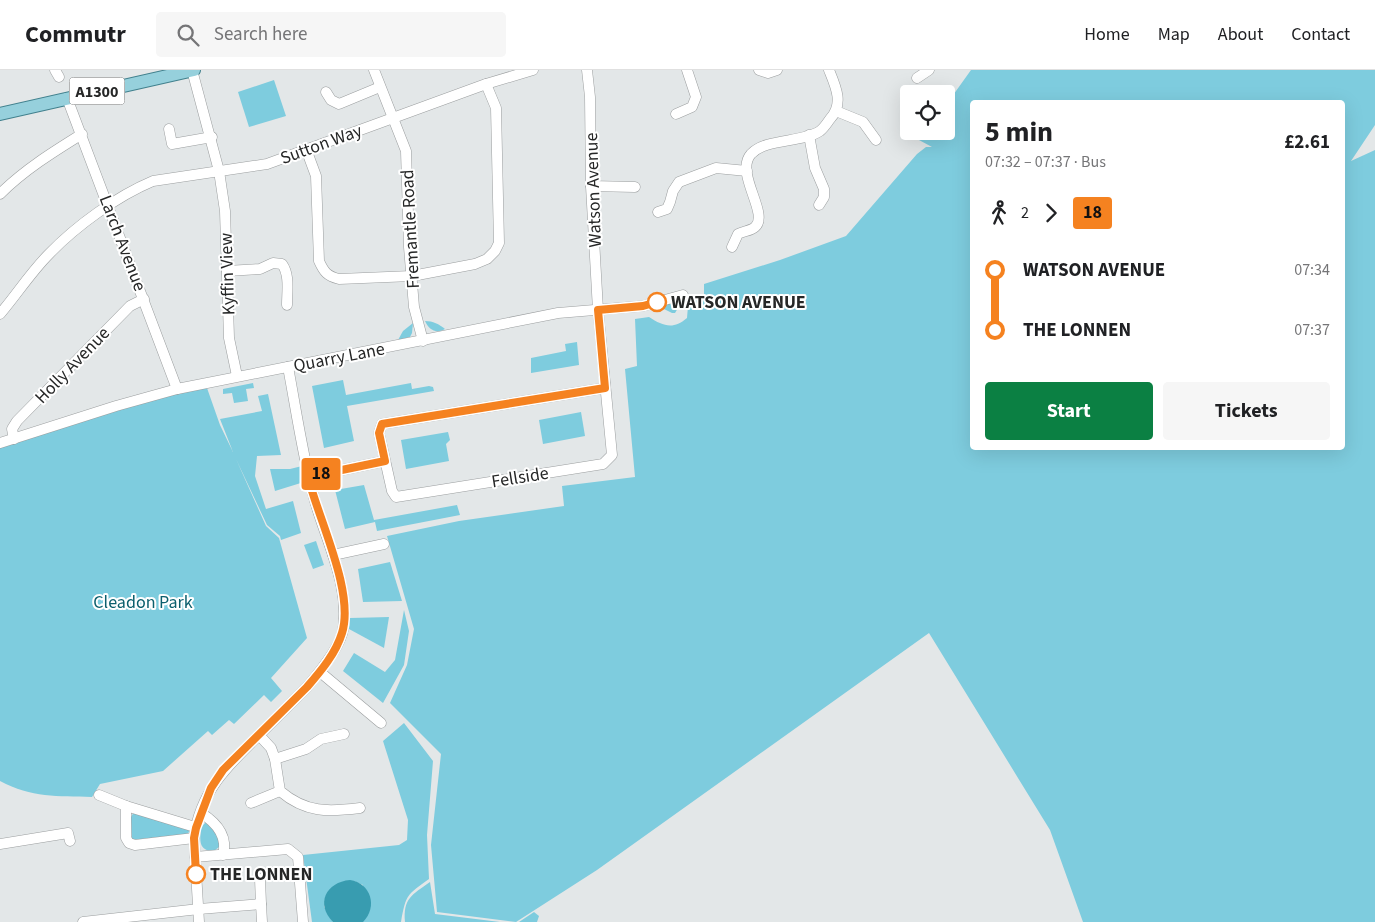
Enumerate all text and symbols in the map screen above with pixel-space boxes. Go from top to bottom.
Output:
search box [156,12,506,57]
text: Commutr [25,17,126,52]
icon: search [174,21,202,49]
text: Search here [214,21,308,48]
text: Home [1084,22,1130,47]
text: Map [1158,22,1190,47]
text: About [1218,22,1263,47]
text: Contact [1291,22,1350,47]
road number: A1300 [70,78,124,104]
map controls [900,85,955,140]
button: locate [900,85,955,140]
text: 5 min [985,112,1053,152]
street label: Sutton Way [277,118,366,171]
text: £2.61 [1284,129,1330,156]
street label: Watson Avenue [579,132,608,248]
text: 07:32 – 07:37 · Bus [985,151,1106,173]
street label: Fremantle Road [395,169,426,289]
street label: Larch Avenue [93,192,152,295]
icon: walk [985,199,1013,227]
icon: forward [1037,199,1065,227]
text: 18 [1083,200,1102,225]
text: 2 [1021,202,1029,224]
street label: Kyffin View [214,232,241,316]
text: WATSON AVENUE [1023,257,1165,284]
text: 07:34 [1294,259,1330,281]
place label: WATSON AVENUE [671,290,806,315]
marker: WATSON AVENUE [647,292,667,312]
text: THE LONNEN [1023,317,1131,344]
text: 07:37 [1294,319,1330,341]
street label: Holly Avenue [29,321,115,409]
street label: Quarry Lane [291,336,387,379]
button: Start [985,382,1153,440]
button: Tickets [1163,382,1330,440]
line badge: 18 [298,458,344,490]
text: 18 [311,461,331,486]
street label: Fellside [490,461,551,494]
park label: Cleadon Park [93,590,193,615]
place label: THE LONNEN [210,862,312,887]
marker: THE LONNEN [186,864,206,884]

